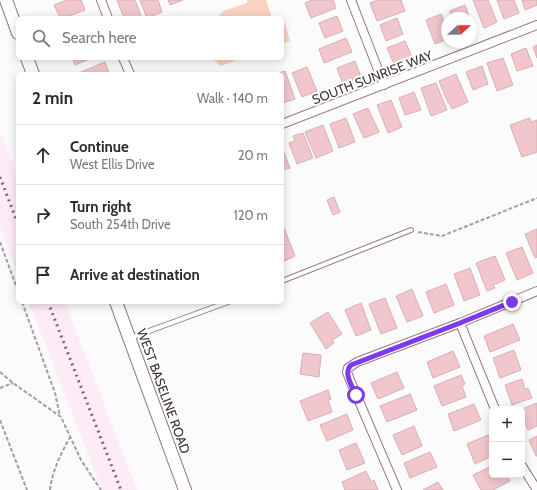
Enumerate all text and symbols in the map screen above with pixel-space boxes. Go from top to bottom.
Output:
north arrow [441,12,477,48]
search box [16,16,284,60]
icon: search [30,27,52,49]
text: Search here [62,29,137,47]
street label: SOUTH SUNRISE WAY [310,46,435,107]
text: 2 min [32,88,73,108]
text: Walk · 140 m [197,90,268,106]
text: Continue [70,138,129,156]
icon: ahead [32,144,54,166]
text: 20 m [238,147,268,163]
text: West Ellis Drive [70,156,155,172]
text: Turn right [70,198,131,216]
icon: right [32,204,54,226]
text: 120 m [234,207,268,223]
text: South 254th Drive [70,216,171,232]
icon: arrive [32,264,54,286]
text: Arrive at destination [70,266,200,284]
route end [503,293,521,311]
street label: WEST BASELINE ROAD [134,326,194,456]
route start [347,386,365,404]
map controls [489,406,525,478]
button: + [489,406,525,442]
button: − [489,442,525,478]

